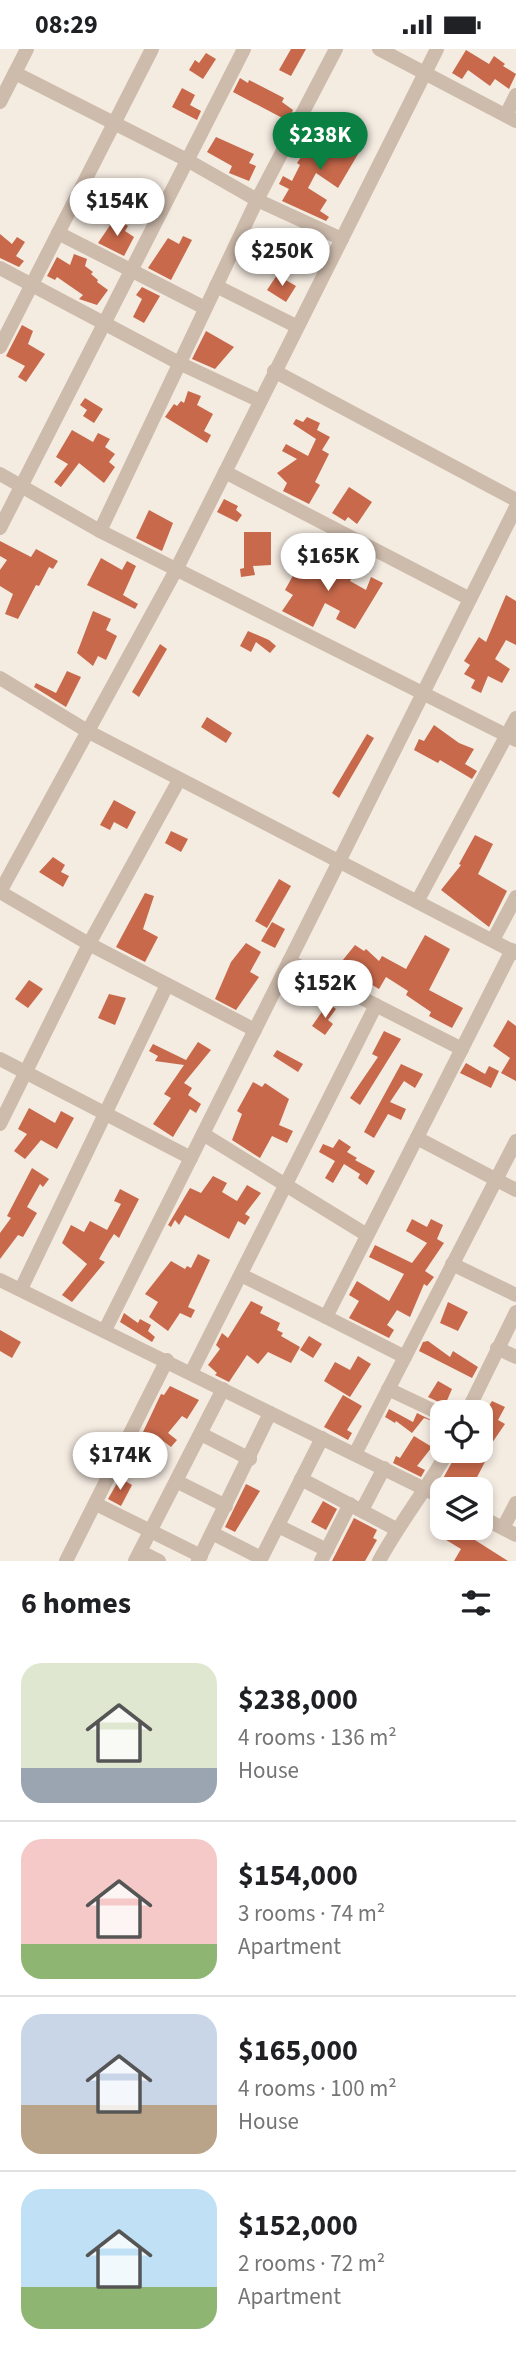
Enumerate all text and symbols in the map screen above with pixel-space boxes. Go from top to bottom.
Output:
text: 08:29 [35,6,98,43]
pin: $238K [271,113,369,172]
text: $238K [289,118,351,151]
pin: $154K [68,179,166,238]
text: $154K [86,184,148,217]
pin: $250K [233,229,331,288]
text: $250K [251,234,313,267]
pin: $165K [279,533,377,593]
text: $165K [297,539,359,572]
pin: $152K [276,961,374,1020]
text: $152K [294,966,356,999]
map controls [430,1400,493,1540]
button: locate [430,1400,493,1463]
pin: $174K [71,1433,169,1492]
text: $174K [89,1438,151,1471]
button: layers [430,1477,493,1540]
text: 6 homes [21,1582,131,1625]
icon: filters [457,1584,495,1622]
text: $238,000 [238,1678,358,1721]
icon: home [77,1691,161,1775]
text: 4 rooms · 136 m² [238,1721,397,1754]
text: House [238,1754,299,1787]
text: $154,000 [238,1854,358,1897]
icon: home [77,1867,161,1951]
text: 3 rooms · 74 m² [238,1897,385,1930]
text: Apartment [238,1930,341,1963]
text: $165,000 [238,2029,358,2072]
icon: home [77,2042,161,2126]
text: 4 rooms · 100 m² [238,2072,397,2105]
text: House [238,2105,299,2138]
text: $152,000 [238,2204,358,2247]
icon: home [77,2217,161,2301]
text: 2 rooms · 72 m² [238,2247,385,2280]
text: Apartment [238,2280,341,2313]

